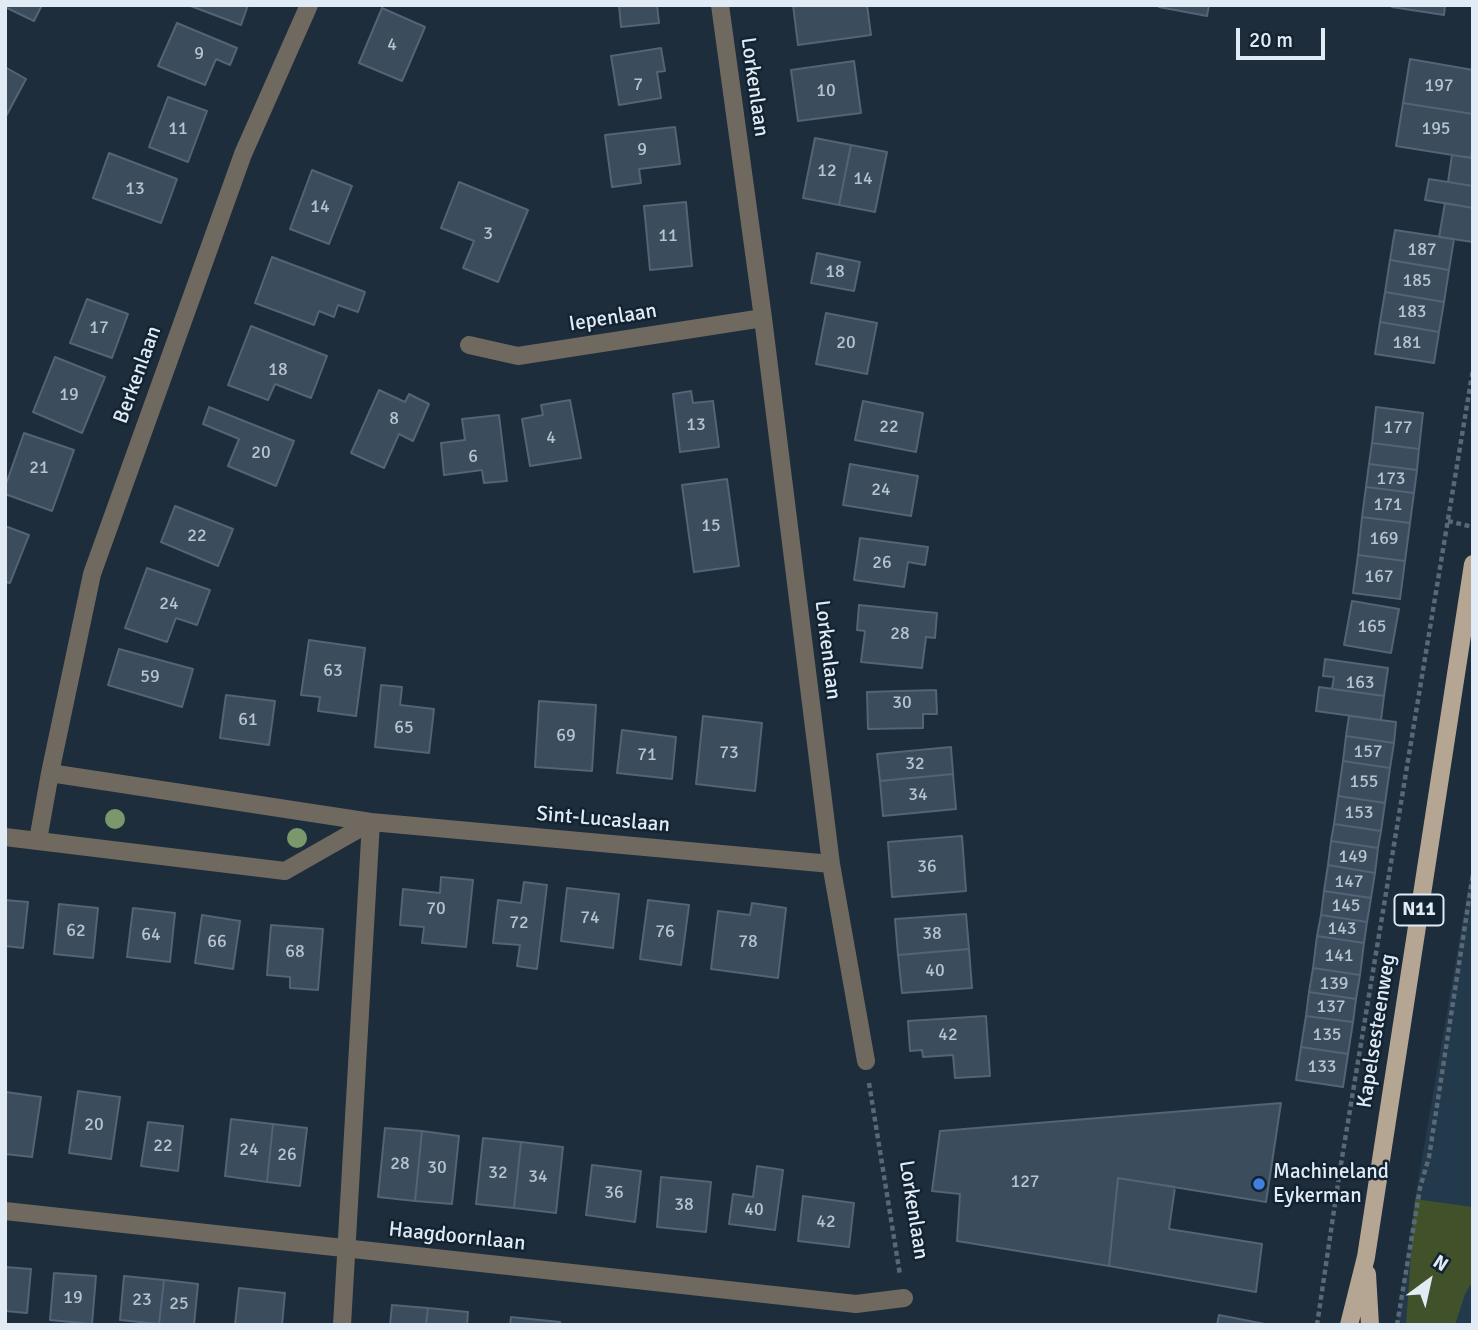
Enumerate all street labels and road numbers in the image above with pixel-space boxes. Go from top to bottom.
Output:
street label: Lorkenlaan [735,36,773,138]
street label: Iepenlaan [567,299,659,337]
street label: Berkenlaan [109,323,167,427]
street label: Lorkenlaan [808,599,846,701]
street label: Sint-Lucaslaan [535,802,671,838]
road number: N11 [1394,894,1444,926]
street label: Kapelsesteenweg [1352,952,1402,1110]
street label: Lorkenlaan [893,1159,933,1261]
street label: Haagdoornlaan [387,1217,527,1257]

